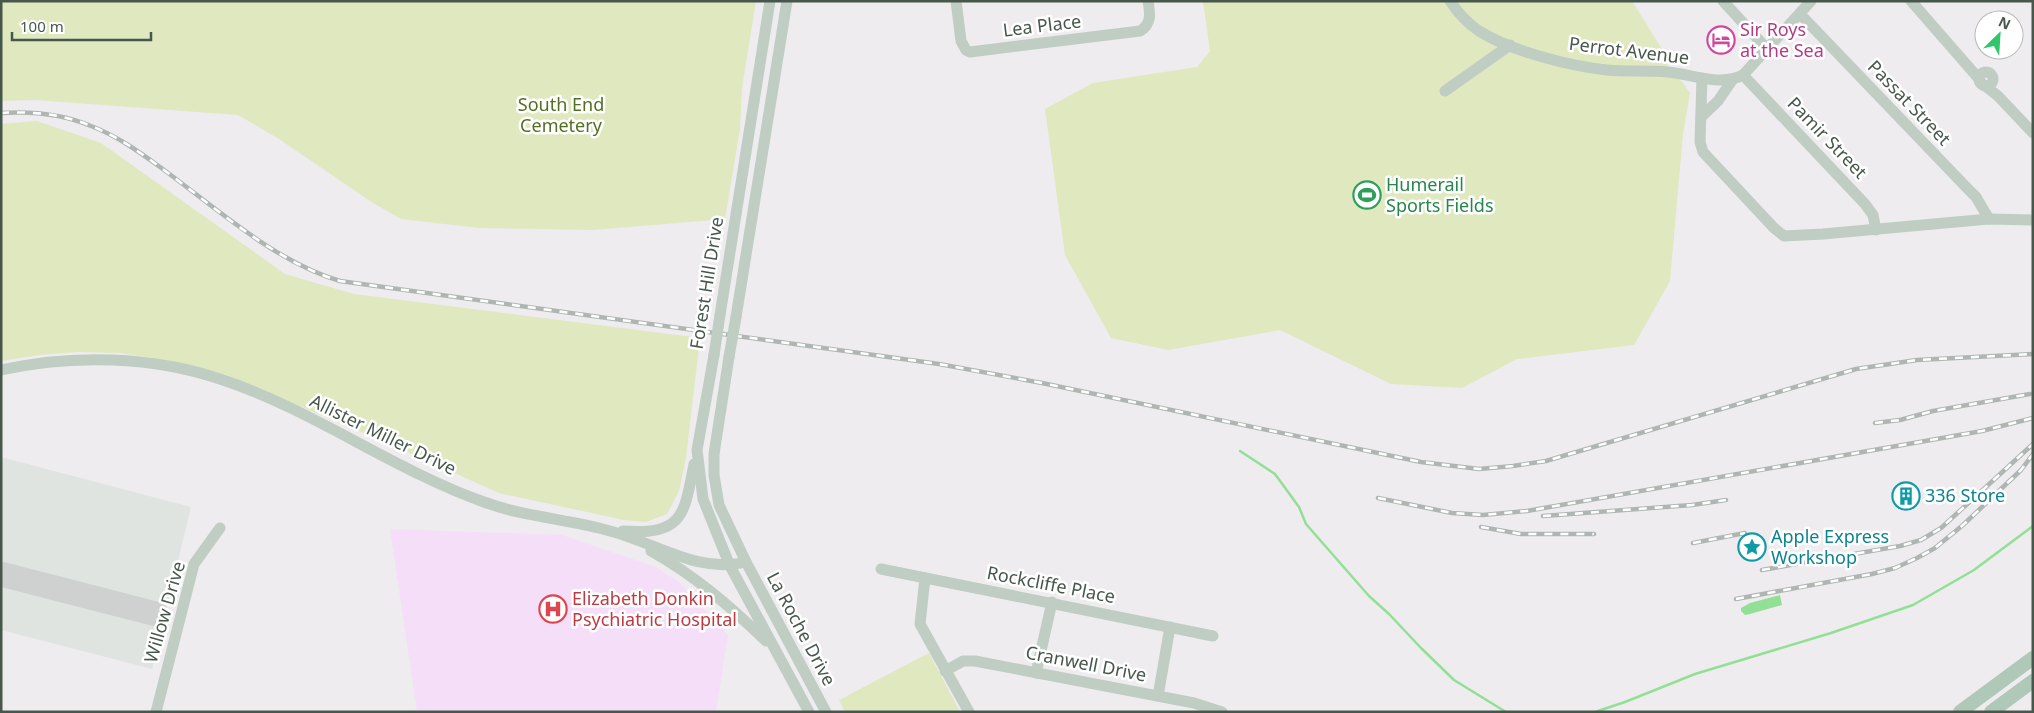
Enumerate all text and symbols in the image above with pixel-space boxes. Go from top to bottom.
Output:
street label: Lea Place [1001,8,1082,42]
scale bar [12,10,151,42]
north arrow [1974,10,2024,60]
text: N [1996,12,2014,34]
text: 100 m [20,16,64,36]
place label: Sir Roys at the Sea [1740,17,1824,62]
hotel icon: Sir Roys at the Sea [1706,25,1736,55]
street label: Perrot Avenue [1568,31,1691,69]
street label: Passat Street [1863,54,1957,150]
street label: Pamir Street [1783,91,1873,184]
park label: South End Cemetery [518,92,604,137]
place label: Humerail Sports Fields [1386,172,1494,217]
sports icon: Humerail Sports Fields [1352,180,1382,210]
street label: Forest Hill Drive [684,215,728,351]
street label: Allister Miller Drive [306,388,461,480]
building icon: 336 Store [1891,481,1921,511]
place label: 336 Store [1925,483,2005,507]
place label: Apple Express Workshop [1771,524,1889,569]
place icon: Apple Express Workshop [1737,532,1767,562]
street label: Willow Drive [138,558,190,665]
street label: Rockcliffe Place [985,560,1117,608]
street label: La Roche Drive [762,568,842,690]
place label: Elizabeth Donkin Psychiatric Hospital [572,586,737,631]
hospital icon: Elizabeth Donkin Psychiatric Hospital [538,594,568,624]
street label: Cranwell Drive [1024,640,1149,686]

